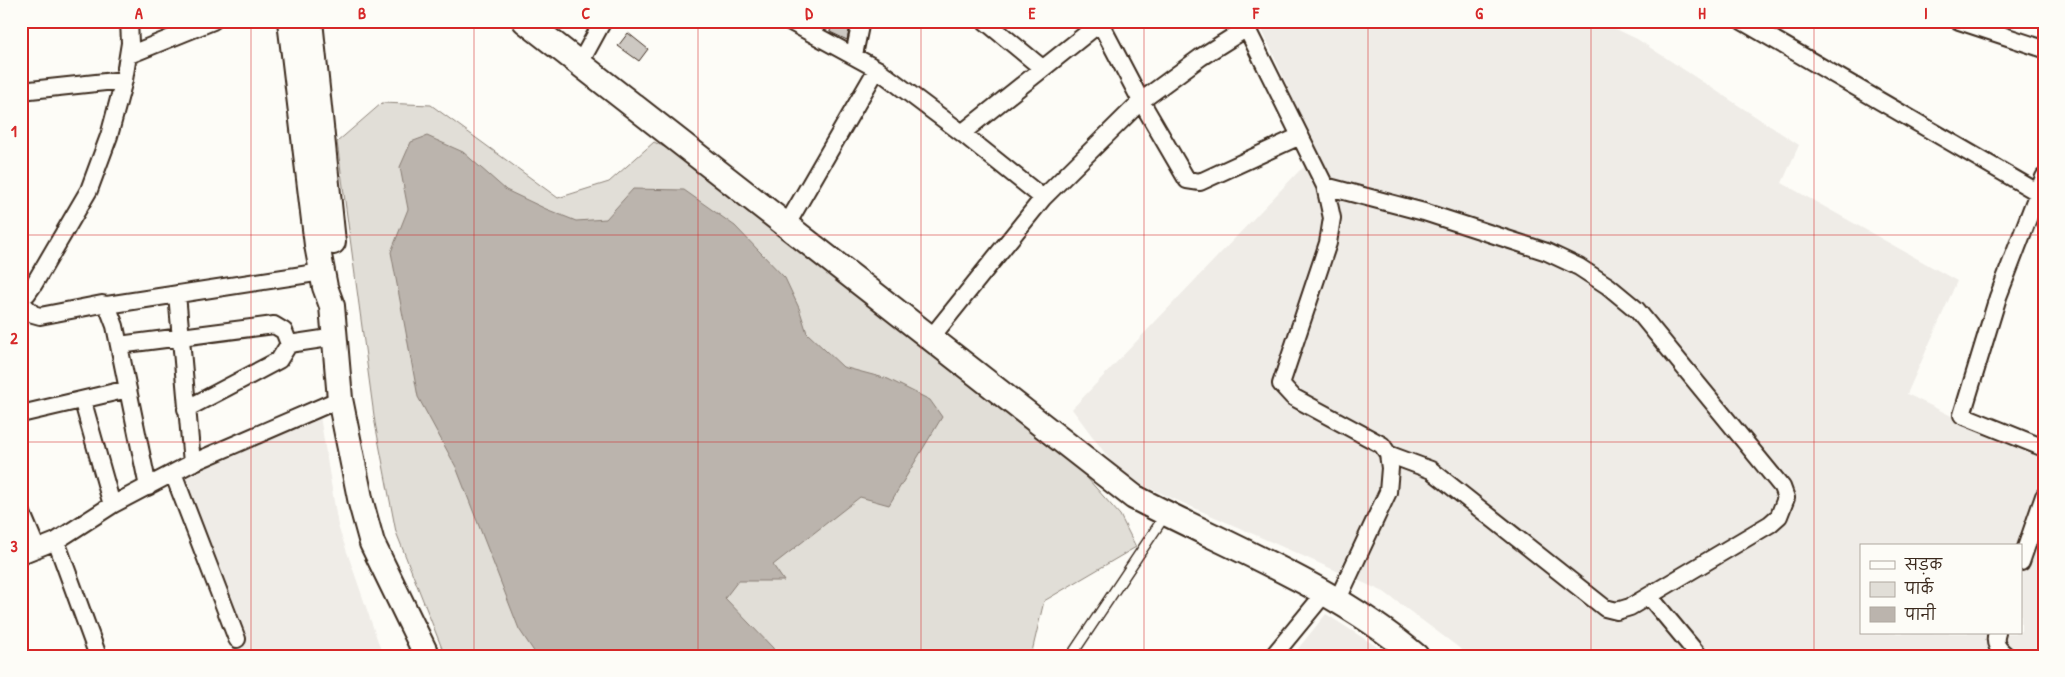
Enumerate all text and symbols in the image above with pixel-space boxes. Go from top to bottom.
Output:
text: A [135,2,143,24]
text: B [358,2,366,24]
text: C [582,2,591,24]
text: D [805,2,813,24]
text: E [1028,2,1036,24]
text: F [1252,2,1260,24]
text: G [1475,2,1483,24]
text: H [1698,2,1706,24]
text: I [1924,2,1928,24]
text: 1 [11,120,17,142]
text: 2 [10,327,18,349]
text: 3 [10,535,18,557]
legend [1860,544,2022,634]
text: सड़क [1904,554,1943,575]
text: पार्क [1904,577,1935,599]
text: पानी [1904,603,1937,625]

